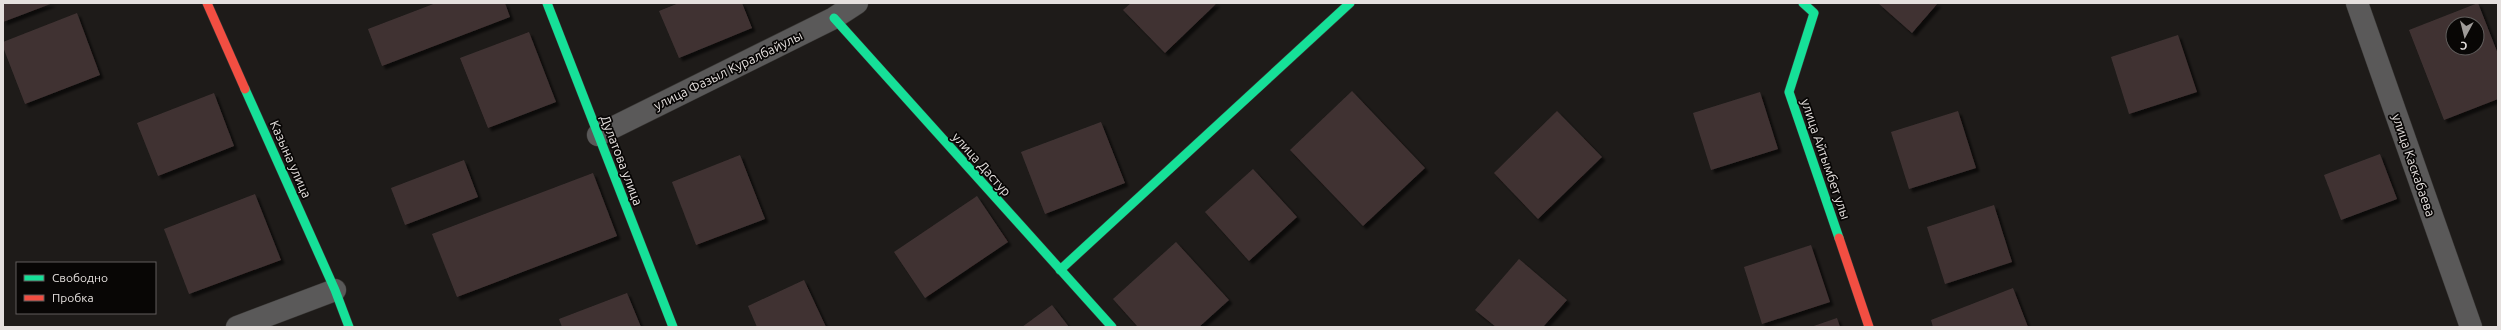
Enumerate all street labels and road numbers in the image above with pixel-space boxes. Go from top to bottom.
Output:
street label: улица Фазыл Куралбайулы [651,28,805,112]
street label: улица Айтымбет улы [1799,97,1853,221]
street label: улица Каскабаева [2390,112,2438,218]
street label: Дулатова улица [598,113,646,207]
street label: Казына улица [268,118,314,200]
street label: улица Дастур [950,129,1014,199]

